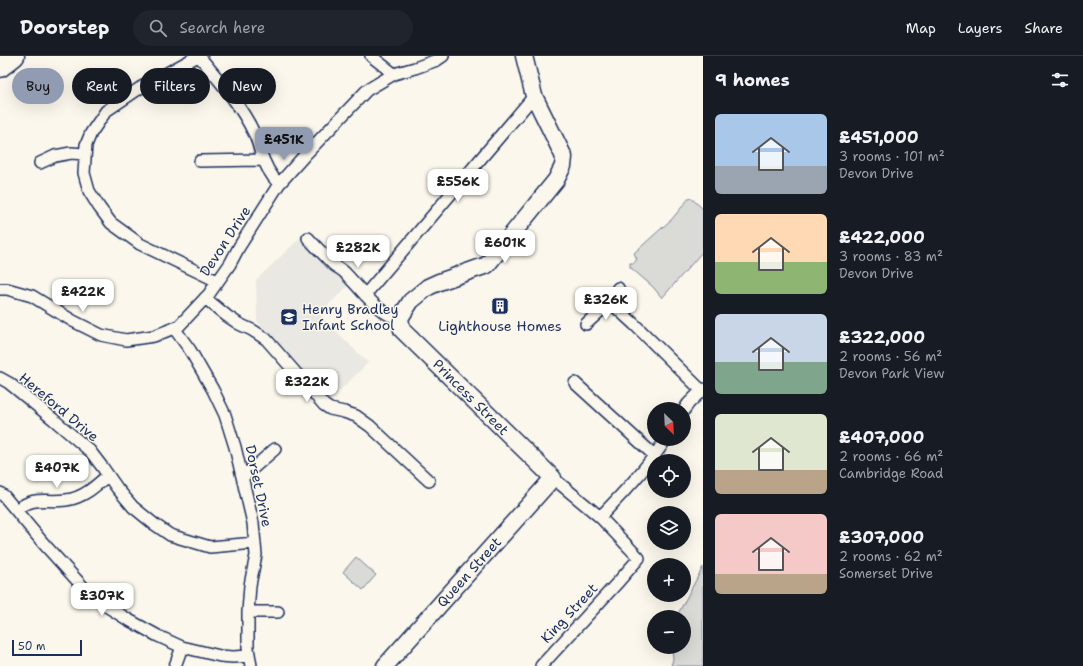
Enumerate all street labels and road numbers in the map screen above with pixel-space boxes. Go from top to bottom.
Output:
street label: Devon Drive [196,202,254,280]
street label: Princess Street [429,355,513,439]
street label: Hereford Drive [16,368,103,446]
street label: Dorset Drive [242,443,276,529]
street label: Queen Street [433,533,505,611]
street label: King Street [537,579,601,647]

